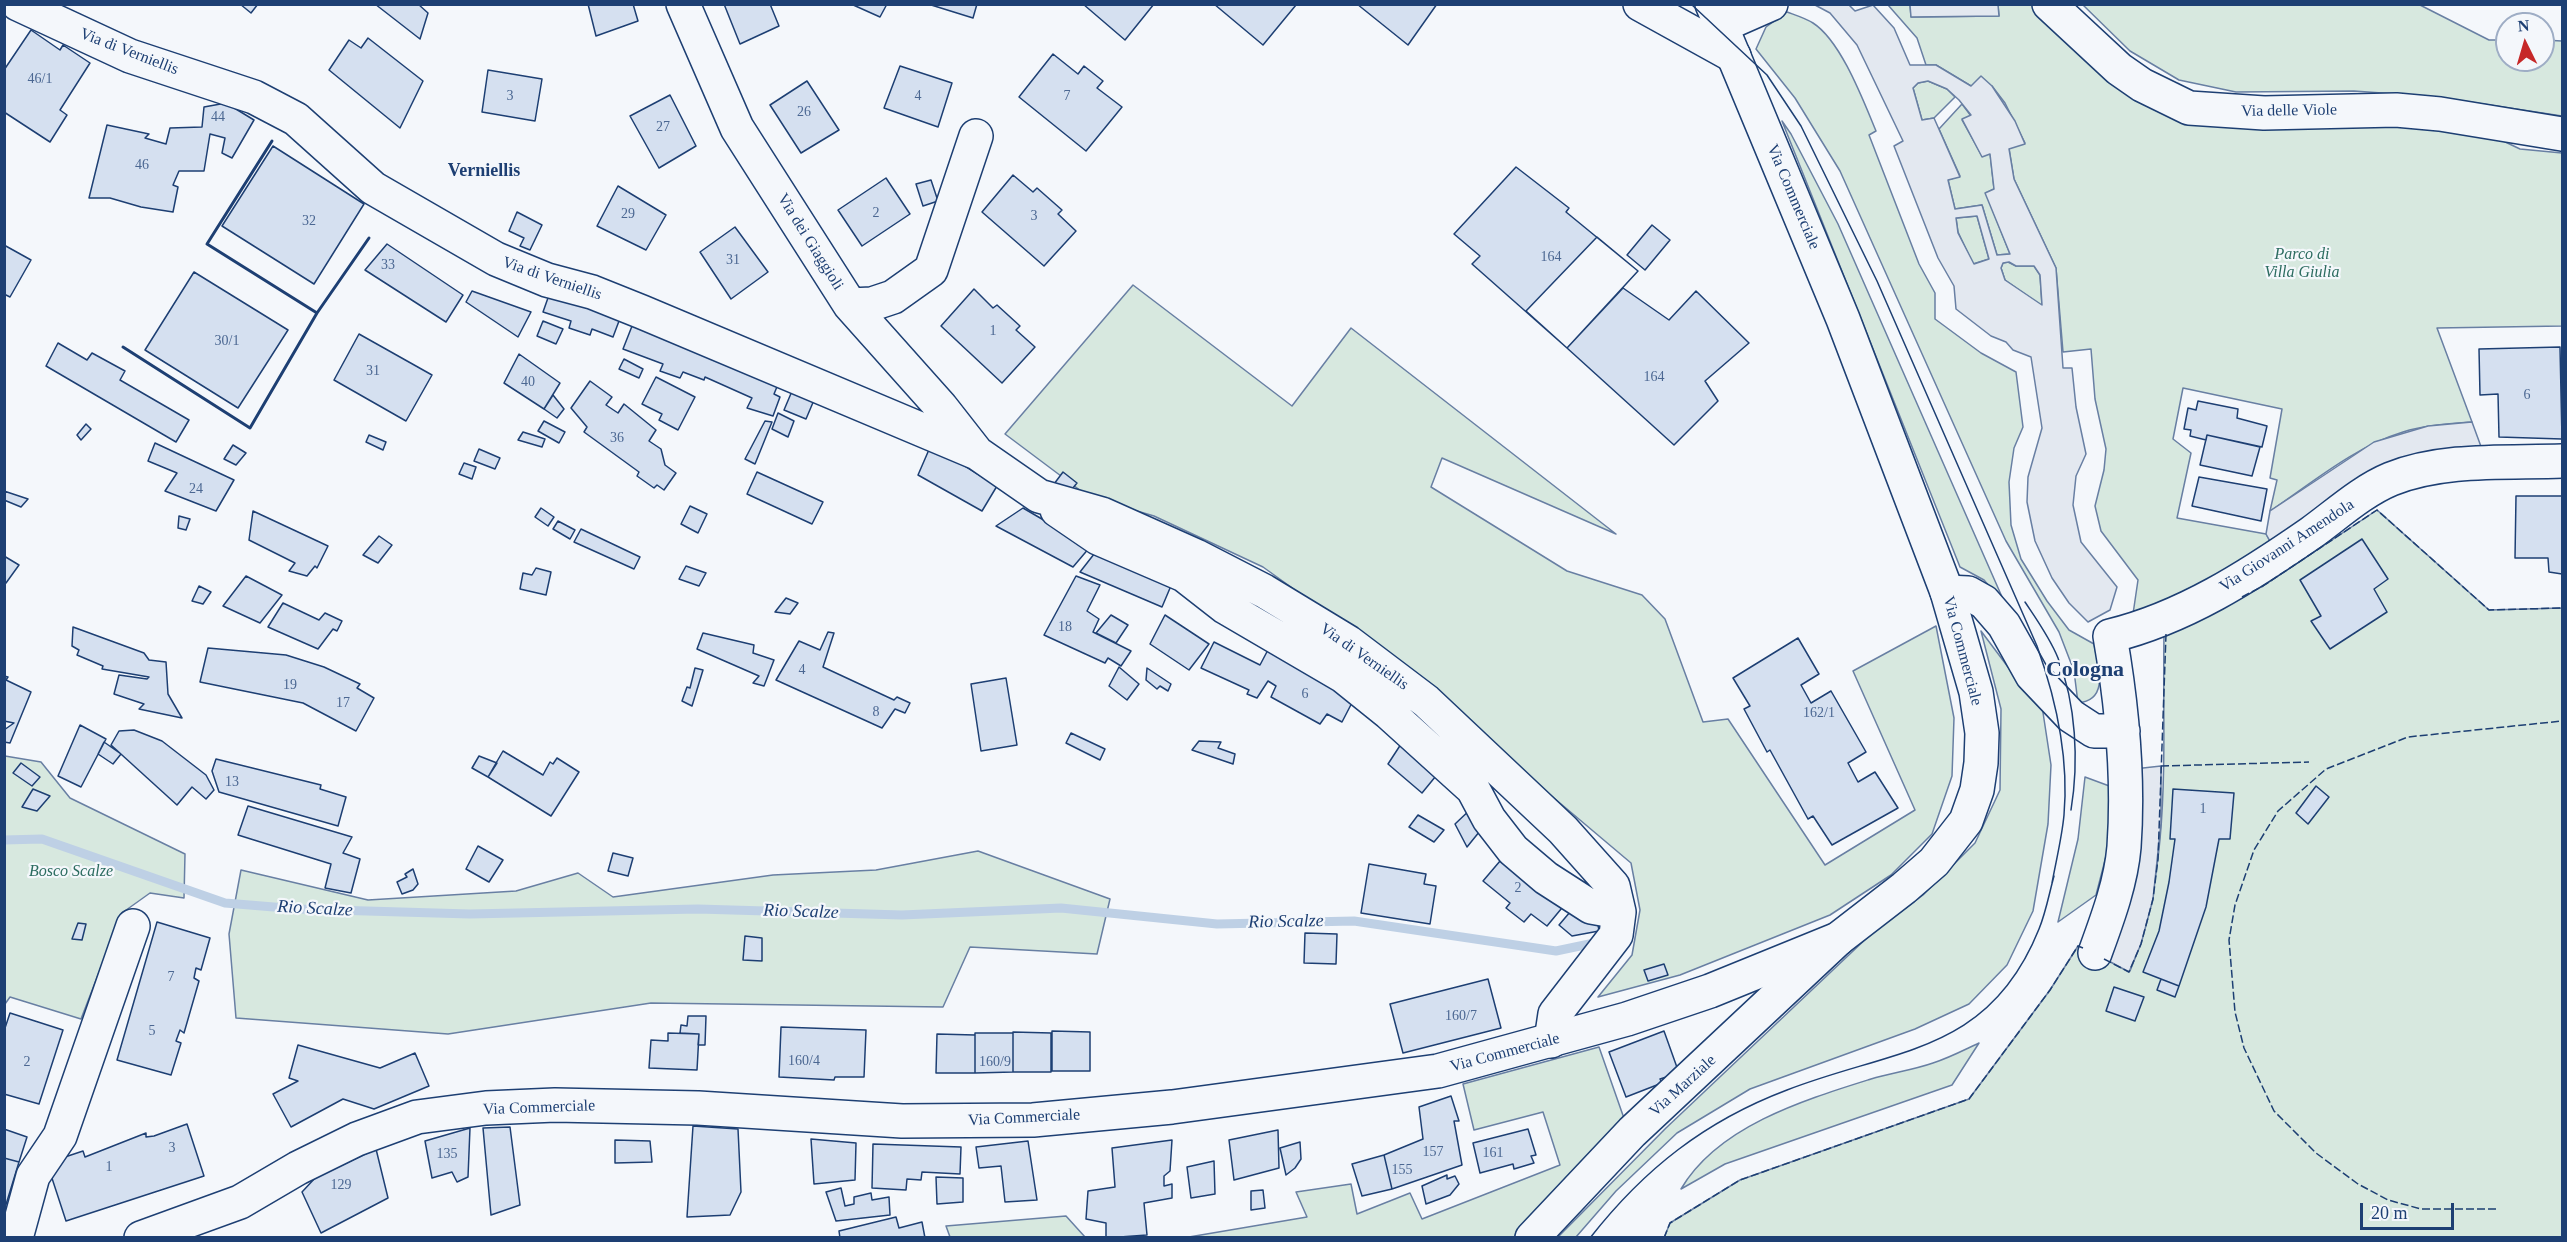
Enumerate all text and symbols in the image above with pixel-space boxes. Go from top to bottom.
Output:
north arrow [2495,12,2555,72]
text: N [2517,17,2530,35]
street label: Via di Verniellis [77,24,181,80]
house number: 46/1 [28,71,52,87]
house number: 3 [506,88,514,104]
house number: 4 [914,88,922,104]
house number: 7 [1064,88,1070,104]
street label: Via delle Viole [2241,101,2337,121]
house number: 26 [797,104,811,120]
house number: 44 [211,109,225,125]
house number: 27 [656,119,670,135]
street label: Via Commerciale [1762,142,1824,252]
house number: 46 [135,157,149,173]
district label: Verniellis [448,160,520,182]
street label: Via dei Giaggioli [773,190,847,294]
house number: 2 [872,205,880,221]
house number: 29 [621,206,635,222]
house number: 3 [1030,208,1038,224]
house number: 32 [302,213,316,229]
park label: Parco di Villa Giulia [2265,245,2339,283]
house number: 164 [1540,249,1562,265]
house number: 31 [726,252,740,268]
street label: Via di Verniellis [500,253,604,305]
house number: 33 [381,257,395,273]
house number: 1 [990,323,996,339]
house number: 30/1 [215,333,239,349]
house number: 31 [366,363,380,379]
house number: 164 [1644,369,1664,385]
house number: 40 [521,374,535,390]
house number: 6 [2524,387,2530,403]
house number: 36 [610,430,624,446]
house number: 24 [189,481,203,497]
street label: Via Giovanni Amendola [2216,495,2358,597]
street label: Via Commerciale [1938,594,1986,708]
house number: 18 [1058,619,1072,635]
street label: Via di Verniellis [1316,619,1412,695]
district label: Cologna [2046,657,2124,683]
house number: 4 [798,662,806,678]
house number: 19 [283,677,297,693]
house number: 6 [1302,686,1308,702]
house number: 17 [336,695,350,711]
house number: 8 [872,704,880,720]
house number: 162/1 [1803,705,1835,721]
house number: 13 [225,774,239,790]
house number: 1 [2200,801,2206,817]
park label: Bosco Scalze [29,862,113,882]
house number: 2 [1514,880,1522,896]
water label: Rio Scalze [277,896,353,922]
water label: Rio Scalze [763,900,839,924]
water label: Rio Scalze [1248,911,1324,933]
house number: 7 [168,969,174,985]
house number: 160/7 [1445,1008,1477,1024]
house number: 5 [148,1023,156,1039]
street label: Via Commerciale [1448,1029,1562,1077]
street label: Via Marziale [1646,1051,1720,1121]
house number: 160/4 [788,1053,820,1069]
house number: 2 [24,1054,30,1070]
house number: 160/9 [979,1054,1011,1070]
street label: Via Commerciale [483,1096,595,1120]
street label: Via Commerciale [967,1105,1081,1131]
house number: 3 [168,1140,176,1156]
house number: 157 [1422,1144,1444,1160]
house number: 161 [1482,1145,1504,1161]
house number: 135 [436,1146,458,1162]
house number: 1 [106,1159,112,1175]
house number: 155 [1392,1162,1412,1178]
house number: 129 [330,1177,352,1193]
scale bar [2363,1191,2458,1229]
text: 20 m [2371,1203,2408,1223]

